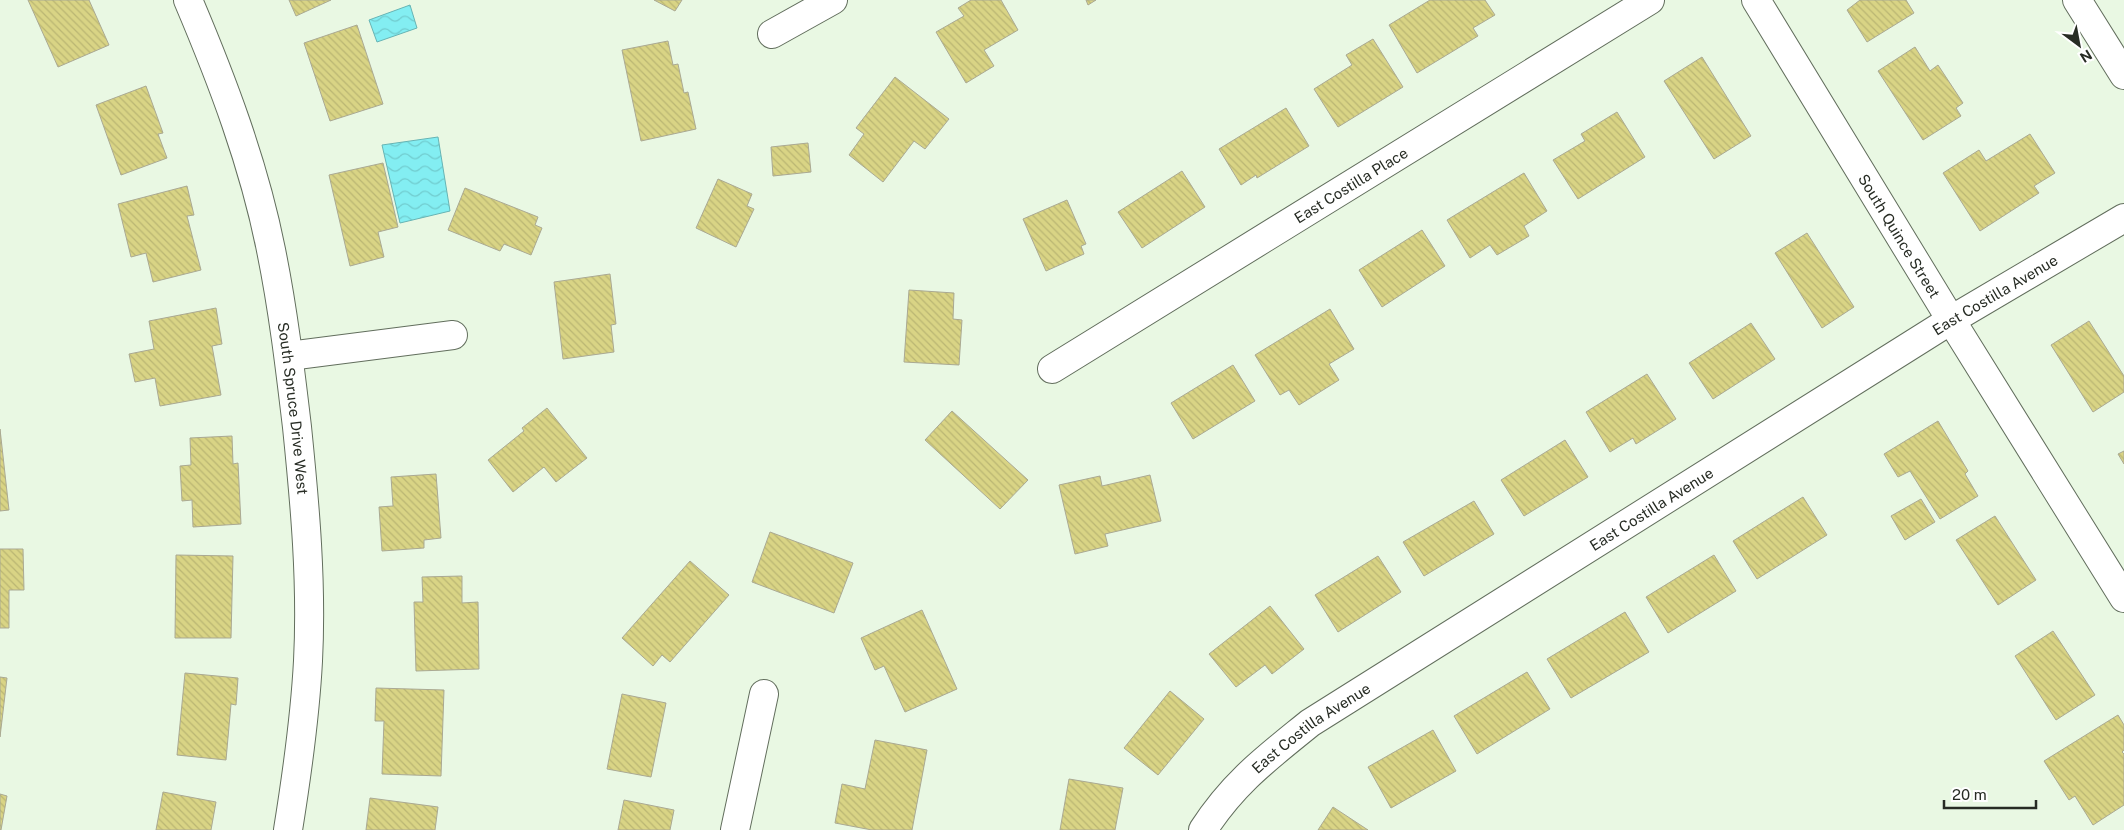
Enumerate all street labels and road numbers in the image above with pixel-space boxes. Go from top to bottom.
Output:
street label: East Costilla Place [1291,143,1410,226]
street label: South Quince Street [1855,171,1944,301]
street label: East Costilla Avenue [1929,251,2060,338]
street label: South Spruce Drive West [275,321,312,496]
street label: East Costilla Avenue [1586,463,1716,554]
street label: East Costilla Avenue [1248,679,1373,776]

